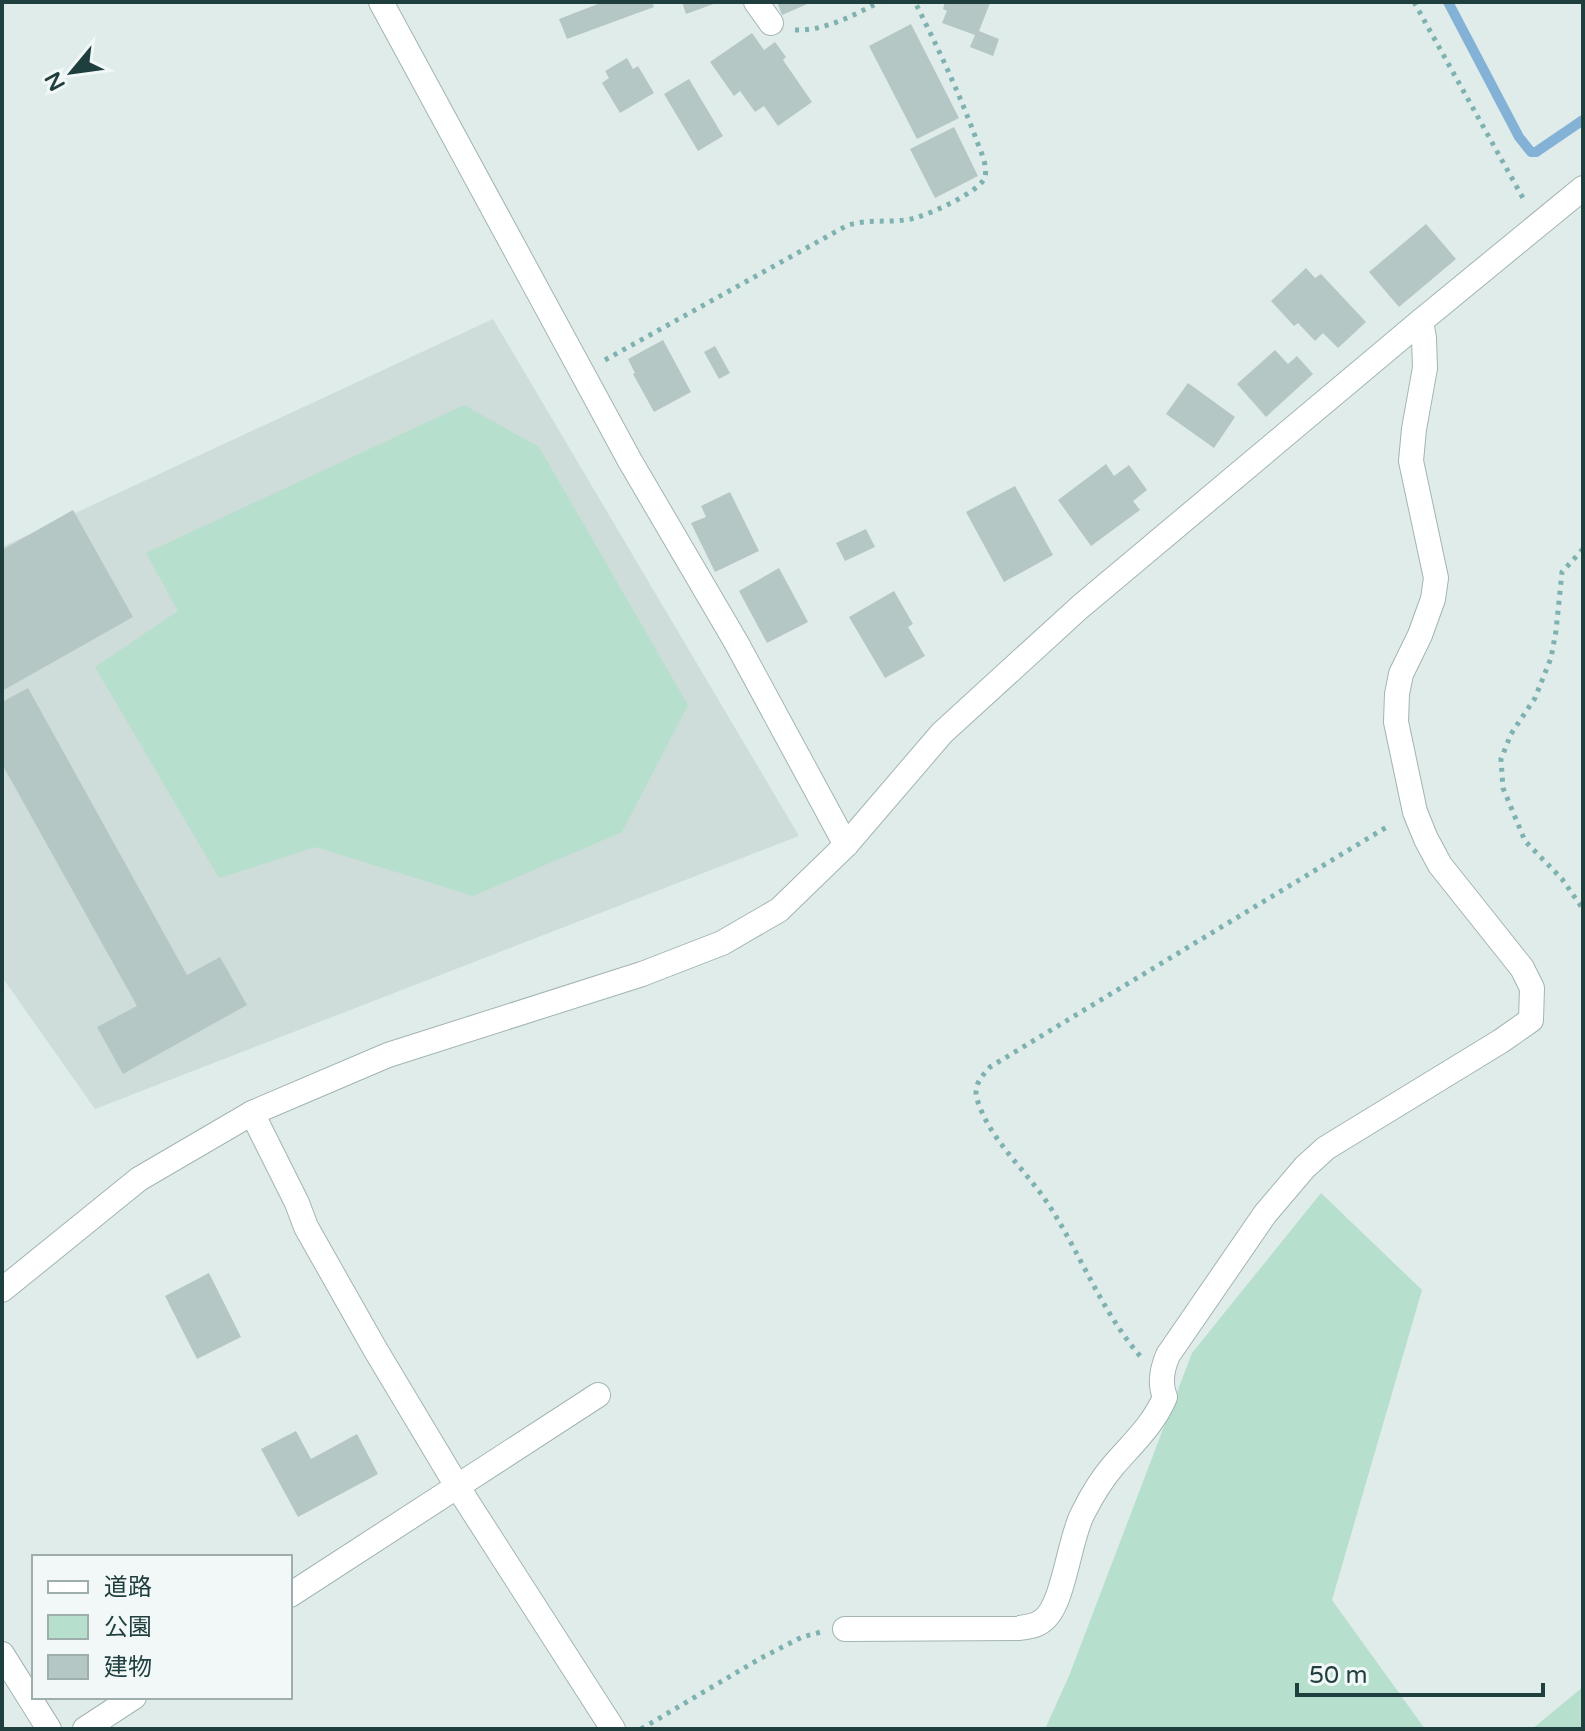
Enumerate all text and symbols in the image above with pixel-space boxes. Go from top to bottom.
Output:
north arrow [32,32,112,112]
text: N [40,67,71,95]
legend [32,1555,292,1699]
text: 道路 [104,1573,152,1602]
text: 公園 [104,1613,152,1642]
scale bar [1297,1647,1543,1697]
text: 建物 [104,1653,152,1682]
text: 50 m [1309,1661,1367,1690]

